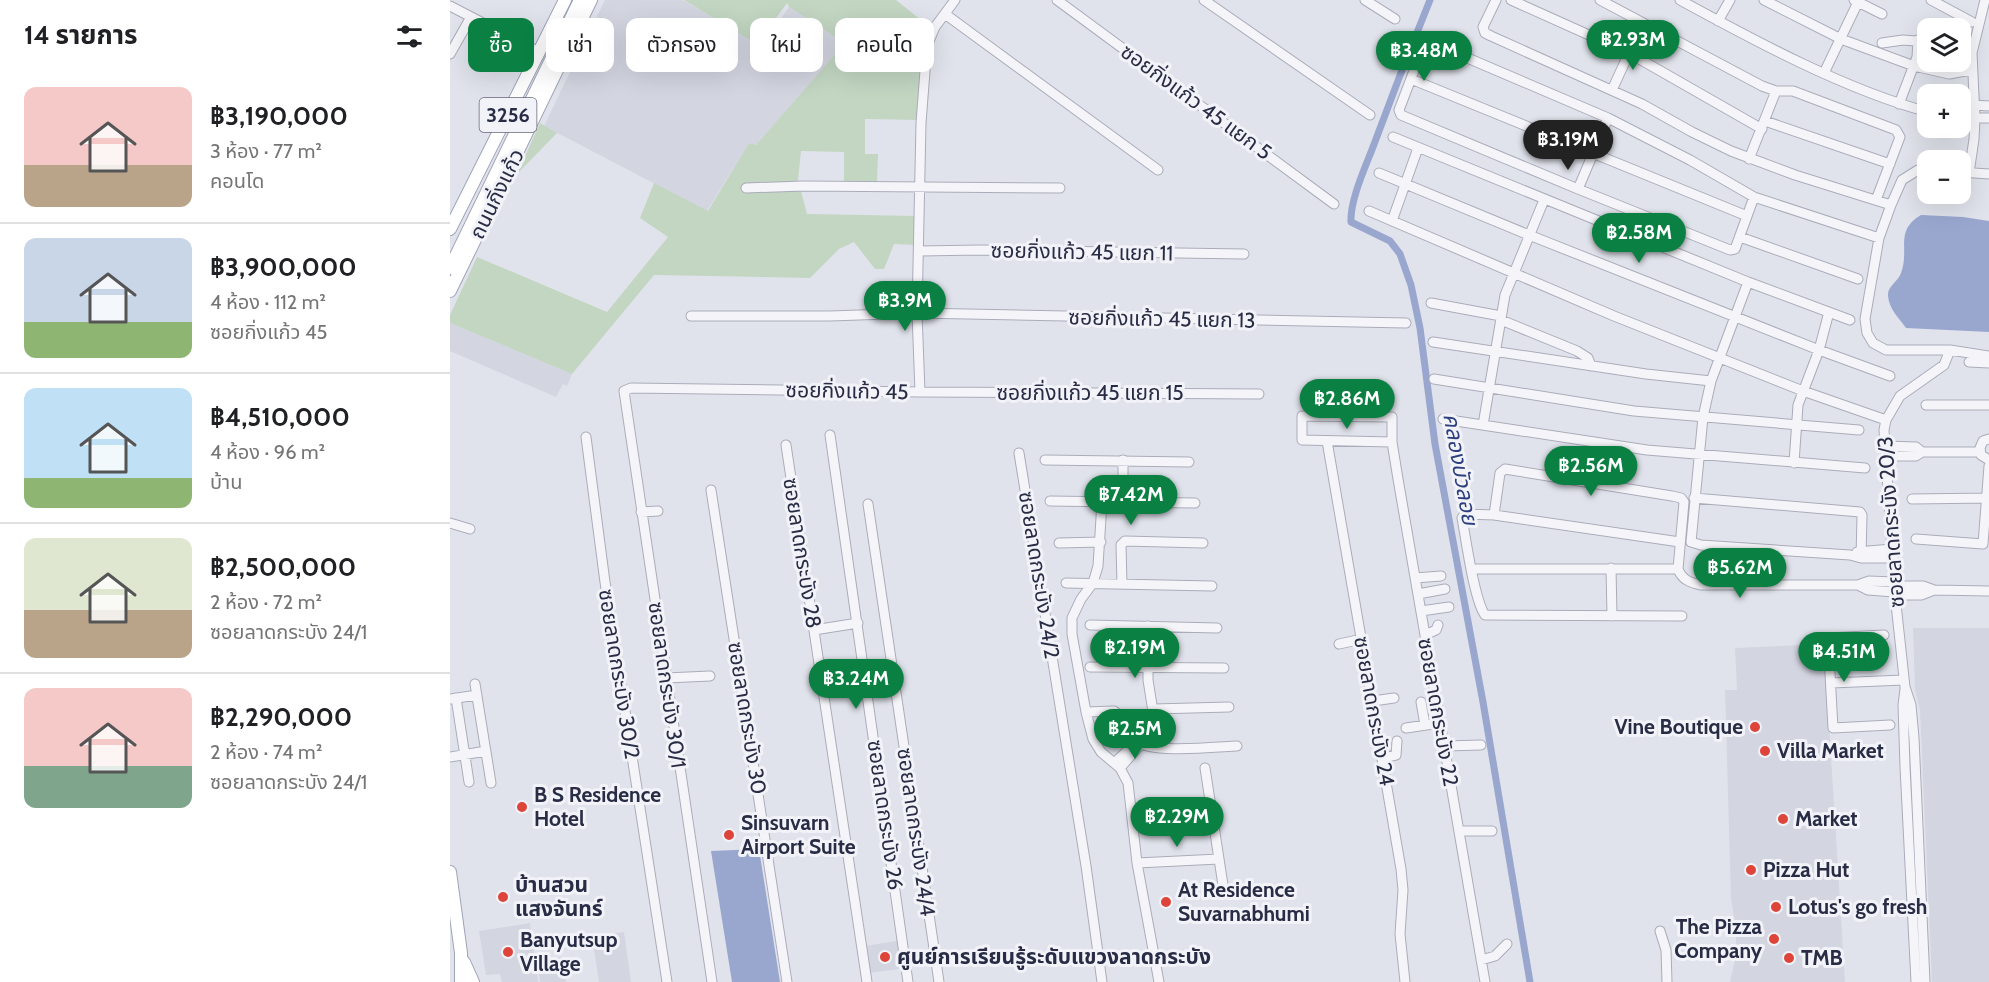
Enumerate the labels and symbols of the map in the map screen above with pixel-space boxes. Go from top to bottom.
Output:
pin: ฿2.93M [1584,20,1682,71]
pin: ฿3.48M [1375,31,1473,82]
street label: ซอยกิ่งแก้ว 45 แยก 5 [1116,38,1277,165]
road number: 3256 [479,98,536,132]
pin: ฿3.19M [1519,120,1617,171]
street label: ถนนกิ่งแก้ว [463,144,529,243]
pin: ฿2.58M [1590,213,1688,264]
street label: ซอยกิ่งแก้ว 45 แยก 11 [990,237,1174,266]
pin: ฿3.9M [863,281,947,332]
street label: ซอยกิ่งแก้ว 45 แยก 13 [1068,304,1256,333]
street label: ซอยกิ่งแก้ว 45 [785,376,909,404]
street label: ซอยกิ่งแก้ว 45 แยก 15 [996,379,1184,405]
pin: ฿2.86M [1298,379,1396,430]
water label: คลองบัวลอย [1437,411,1484,529]
street label: ซอยลาดกระบัง 20/3 [1872,435,1909,609]
pin: ฿2.56M [1542,446,1640,497]
pin: ฿7.42M [1082,475,1180,526]
street label: ซอยลาดกระบัง 28 [778,476,827,630]
street label: ซอยลาดกระบัง 24/2 [1014,489,1065,660]
pin: ฿5.62M [1691,548,1789,599]
street label: ซอยลาดกระบัง 30/2 [594,587,645,761]
street label: ซอยลาดกระบัง 30/1 [643,600,692,770]
pin: ฿2.19M [1086,628,1184,679]
pin: ฿4.51M [1795,632,1893,683]
street label: ซอยลาดกระบัง 24 [1349,634,1400,788]
street label: ซอยลาดกระบัง 22 [1413,636,1464,788]
street label: ซอยลาดกระบัง 30 [723,640,772,796]
pin: ฿3.24M [807,659,905,710]
pin: ฿2.5M [1093,709,1177,760]
place label: Vine Boutique [1615,714,1743,739]
marker: Vine Boutique [1748,720,1762,734]
street label: ซอยลาดกระบัง 26 [863,738,908,892]
place label: Villa Market [1777,738,1884,763]
marker: Villa Market [1758,744,1772,758]
street label: ซอยลาดกระบัง 24/4 [892,746,941,918]
place label: B S Residence Hotel [534,782,661,831]
pin: ฿2.29M [1128,797,1226,848]
marker: B S Residence Hotel [515,800,529,814]
place label: Market [1795,806,1858,831]
place label: Sinsuvarn Airport Suite [741,810,856,859]
marker: Market [1776,812,1790,826]
marker: Sinsuvarn Airport Suite [722,828,736,842]
place label: Pizza Hut [1763,857,1849,882]
marker: Pizza Hut [1744,863,1758,877]
place label: บ้านสวน แสงจันทร์ [515,872,603,921]
place label: At Residence Suvarnabhumi [1178,877,1310,926]
marker: บ้านสวน แสงจันทร์ [496,890,510,904]
place label: Lotus's go fresh [1788,894,1927,919]
marker: At Residence Suvarnabhumi [1159,895,1173,909]
marker: Lotus's go fresh [1769,900,1783,914]
place label: The Pizza Company [1674,914,1763,963]
place label: Banyutsup Village [520,927,617,976]
marker: The Pizza Company [1767,932,1781,946]
place label: ศูนย์การเรียนรู้ระดับแขวงลาดกระบัง [897,944,1211,970]
marker: Banyutsup Village [501,945,515,959]
place label: TMB [1801,945,1843,970]
marker: ศูนย์การเรียนรู้ระดับแขวงลาดกระบัง [878,950,892,964]
marker: TMB [1782,951,1796,965]

